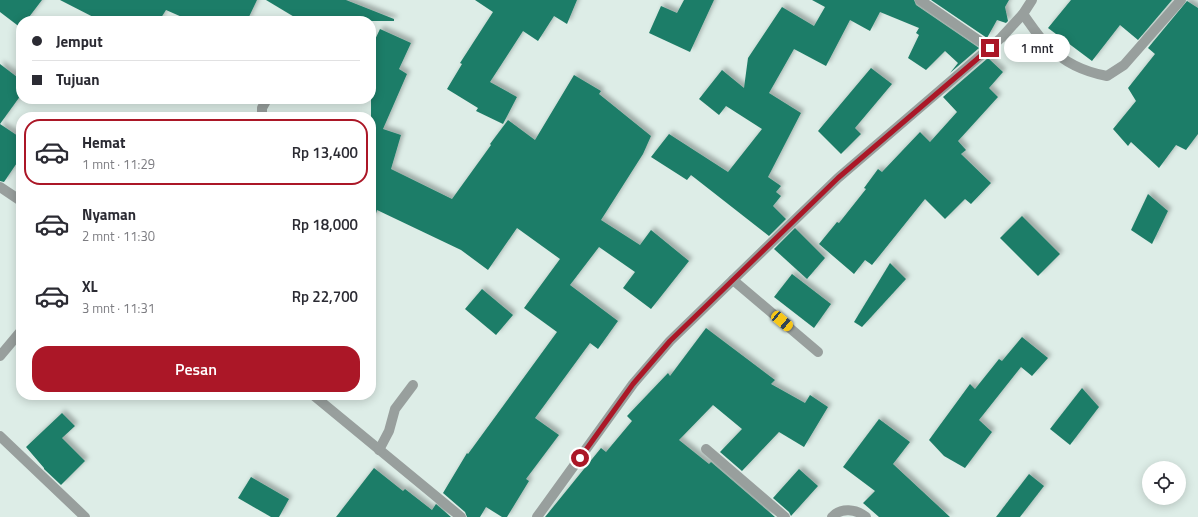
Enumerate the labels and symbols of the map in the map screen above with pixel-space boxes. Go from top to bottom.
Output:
callout: 1 mnt [1004,34,1070,62]
route end [981,39,999,57]
car [769,309,795,333]
route start [571,449,589,467]

